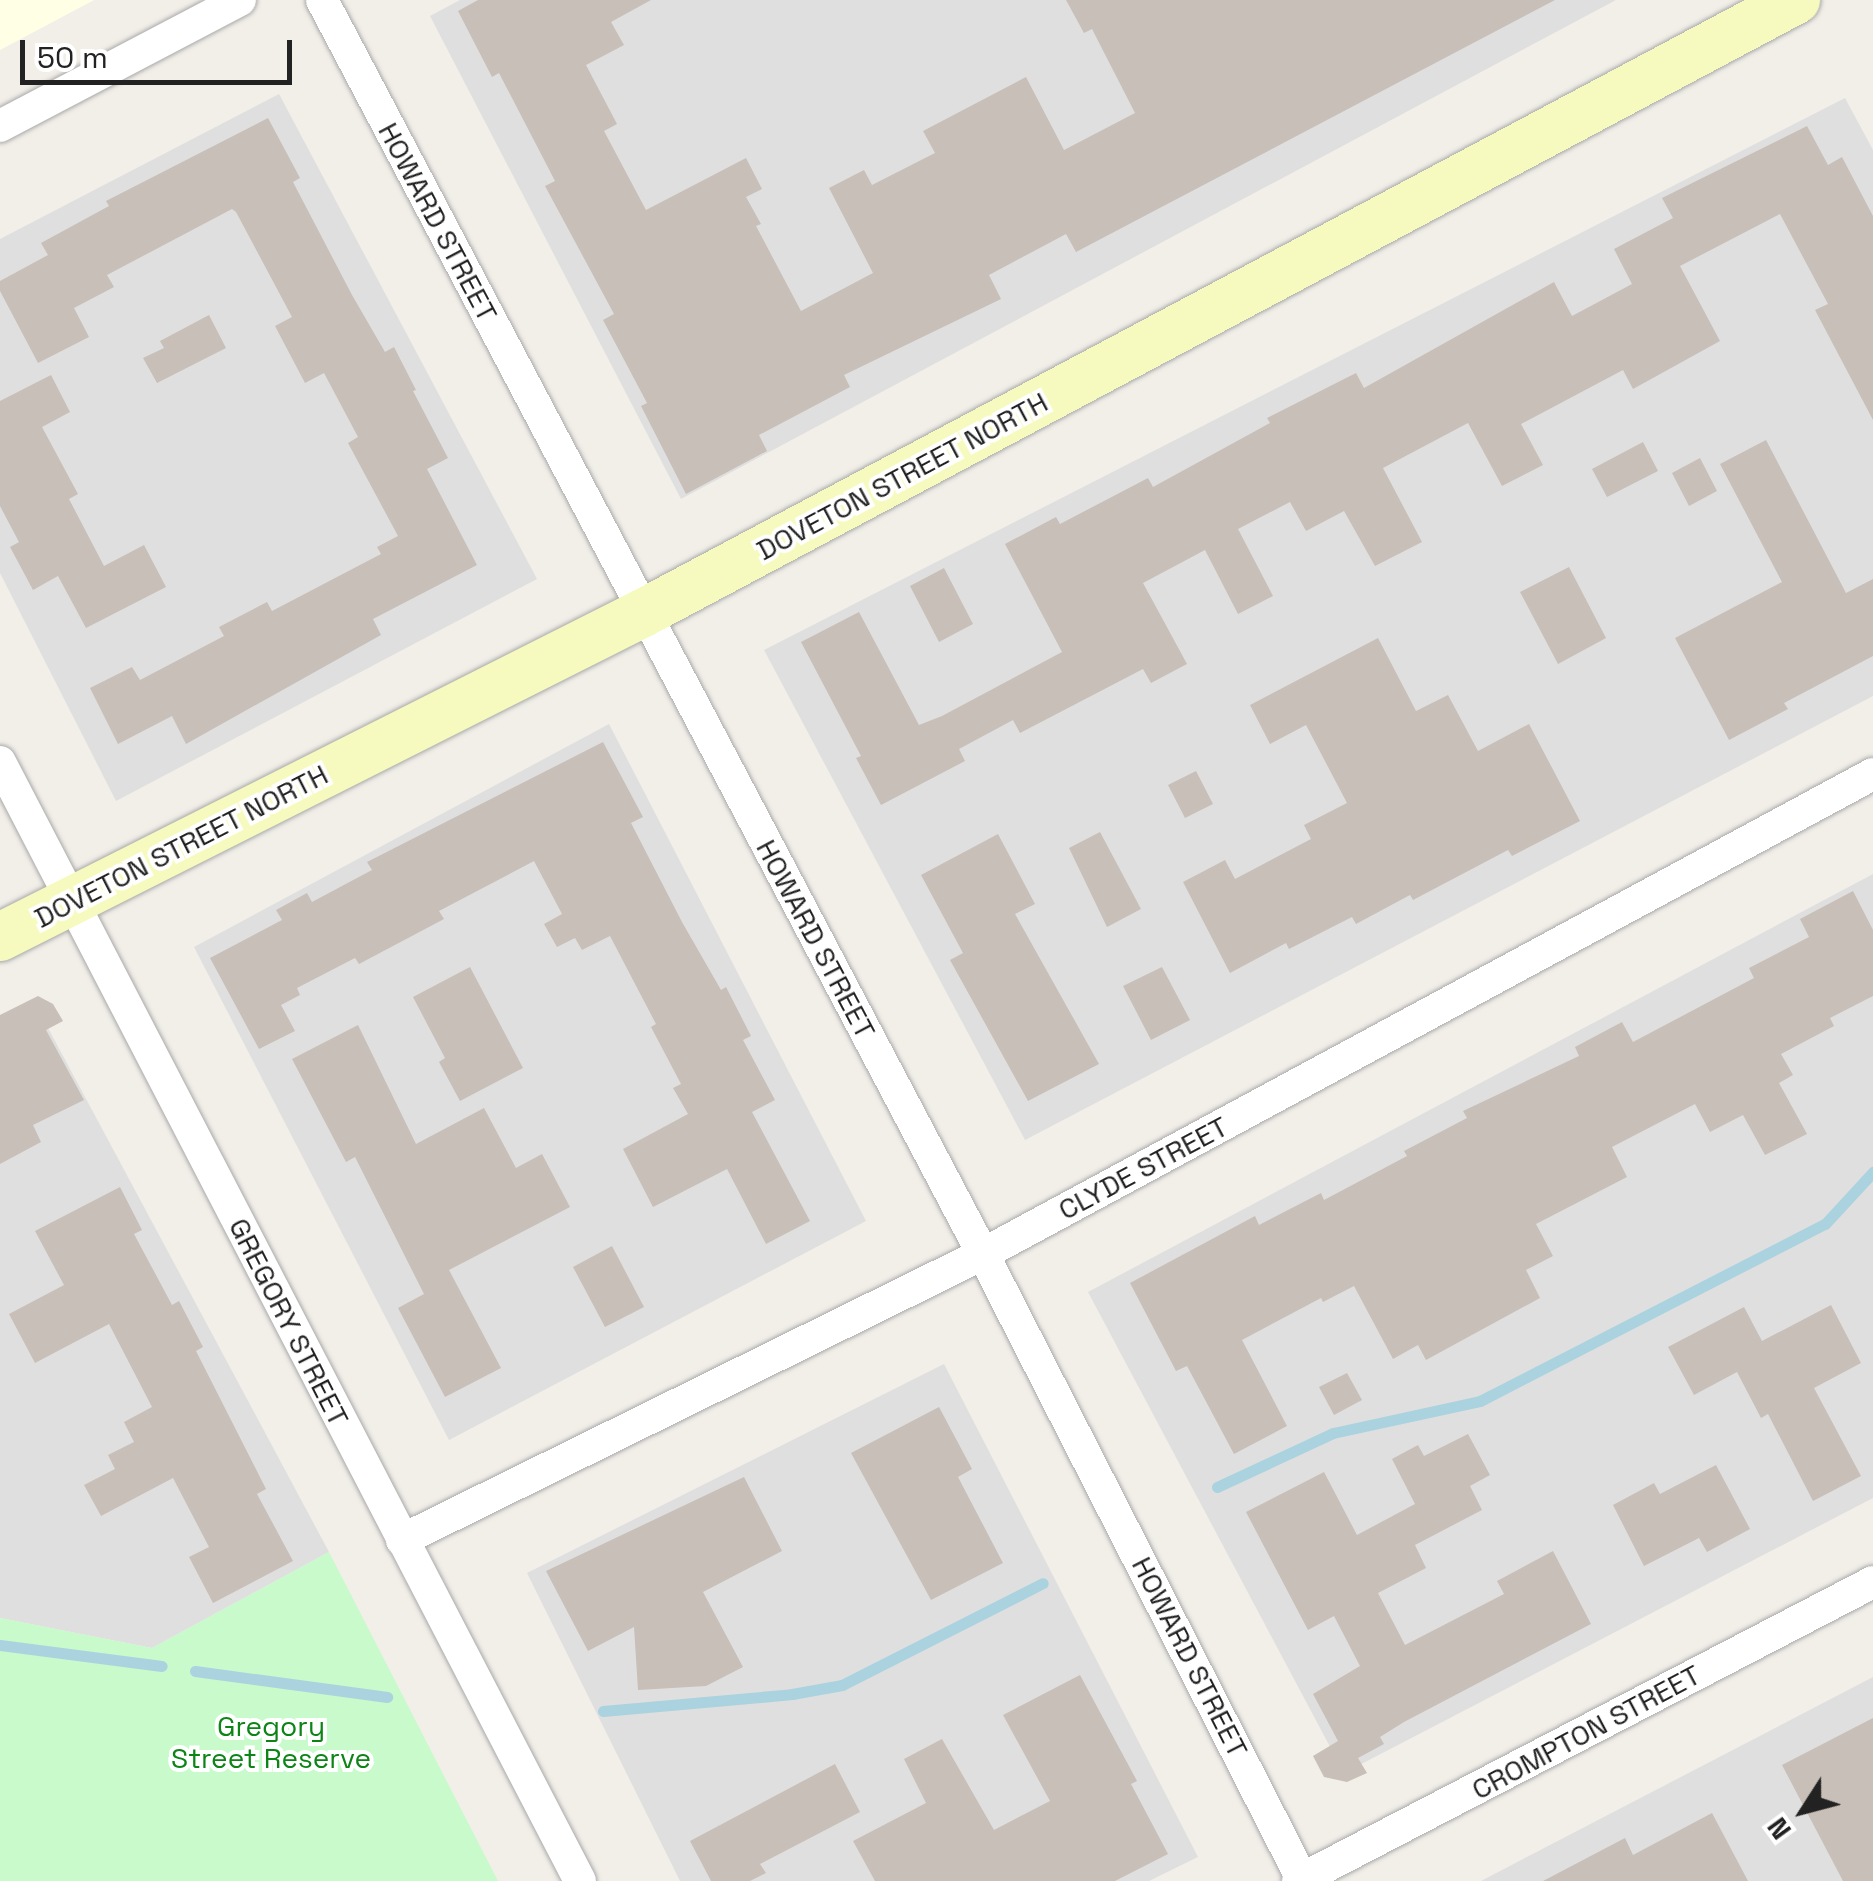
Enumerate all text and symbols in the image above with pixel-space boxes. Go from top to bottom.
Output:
scale bar [25,20,298,82]
text: 50 m [37,38,108,77]
street label: HOWARD STREET [371,117,505,327]
street label: DOVETON STREET NORTH [751,385,1053,567]
street label: DOVETON STREET NORTH [28,757,334,935]
street label: HOWARD STREET [749,834,883,1044]
street label: CLYDE STREET [1053,1109,1233,1227]
street label: GREGORY STREET [222,1212,356,1432]
street label: HOWARD STREET [1125,1551,1255,1763]
street label: CROMPTON STREET [1466,1658,1706,1806]
park label: Gregory Street Reserve [171,1709,371,1775]
north arrow [1753,1761,1853,1861]
text: N [1759,1810,1799,1847]

